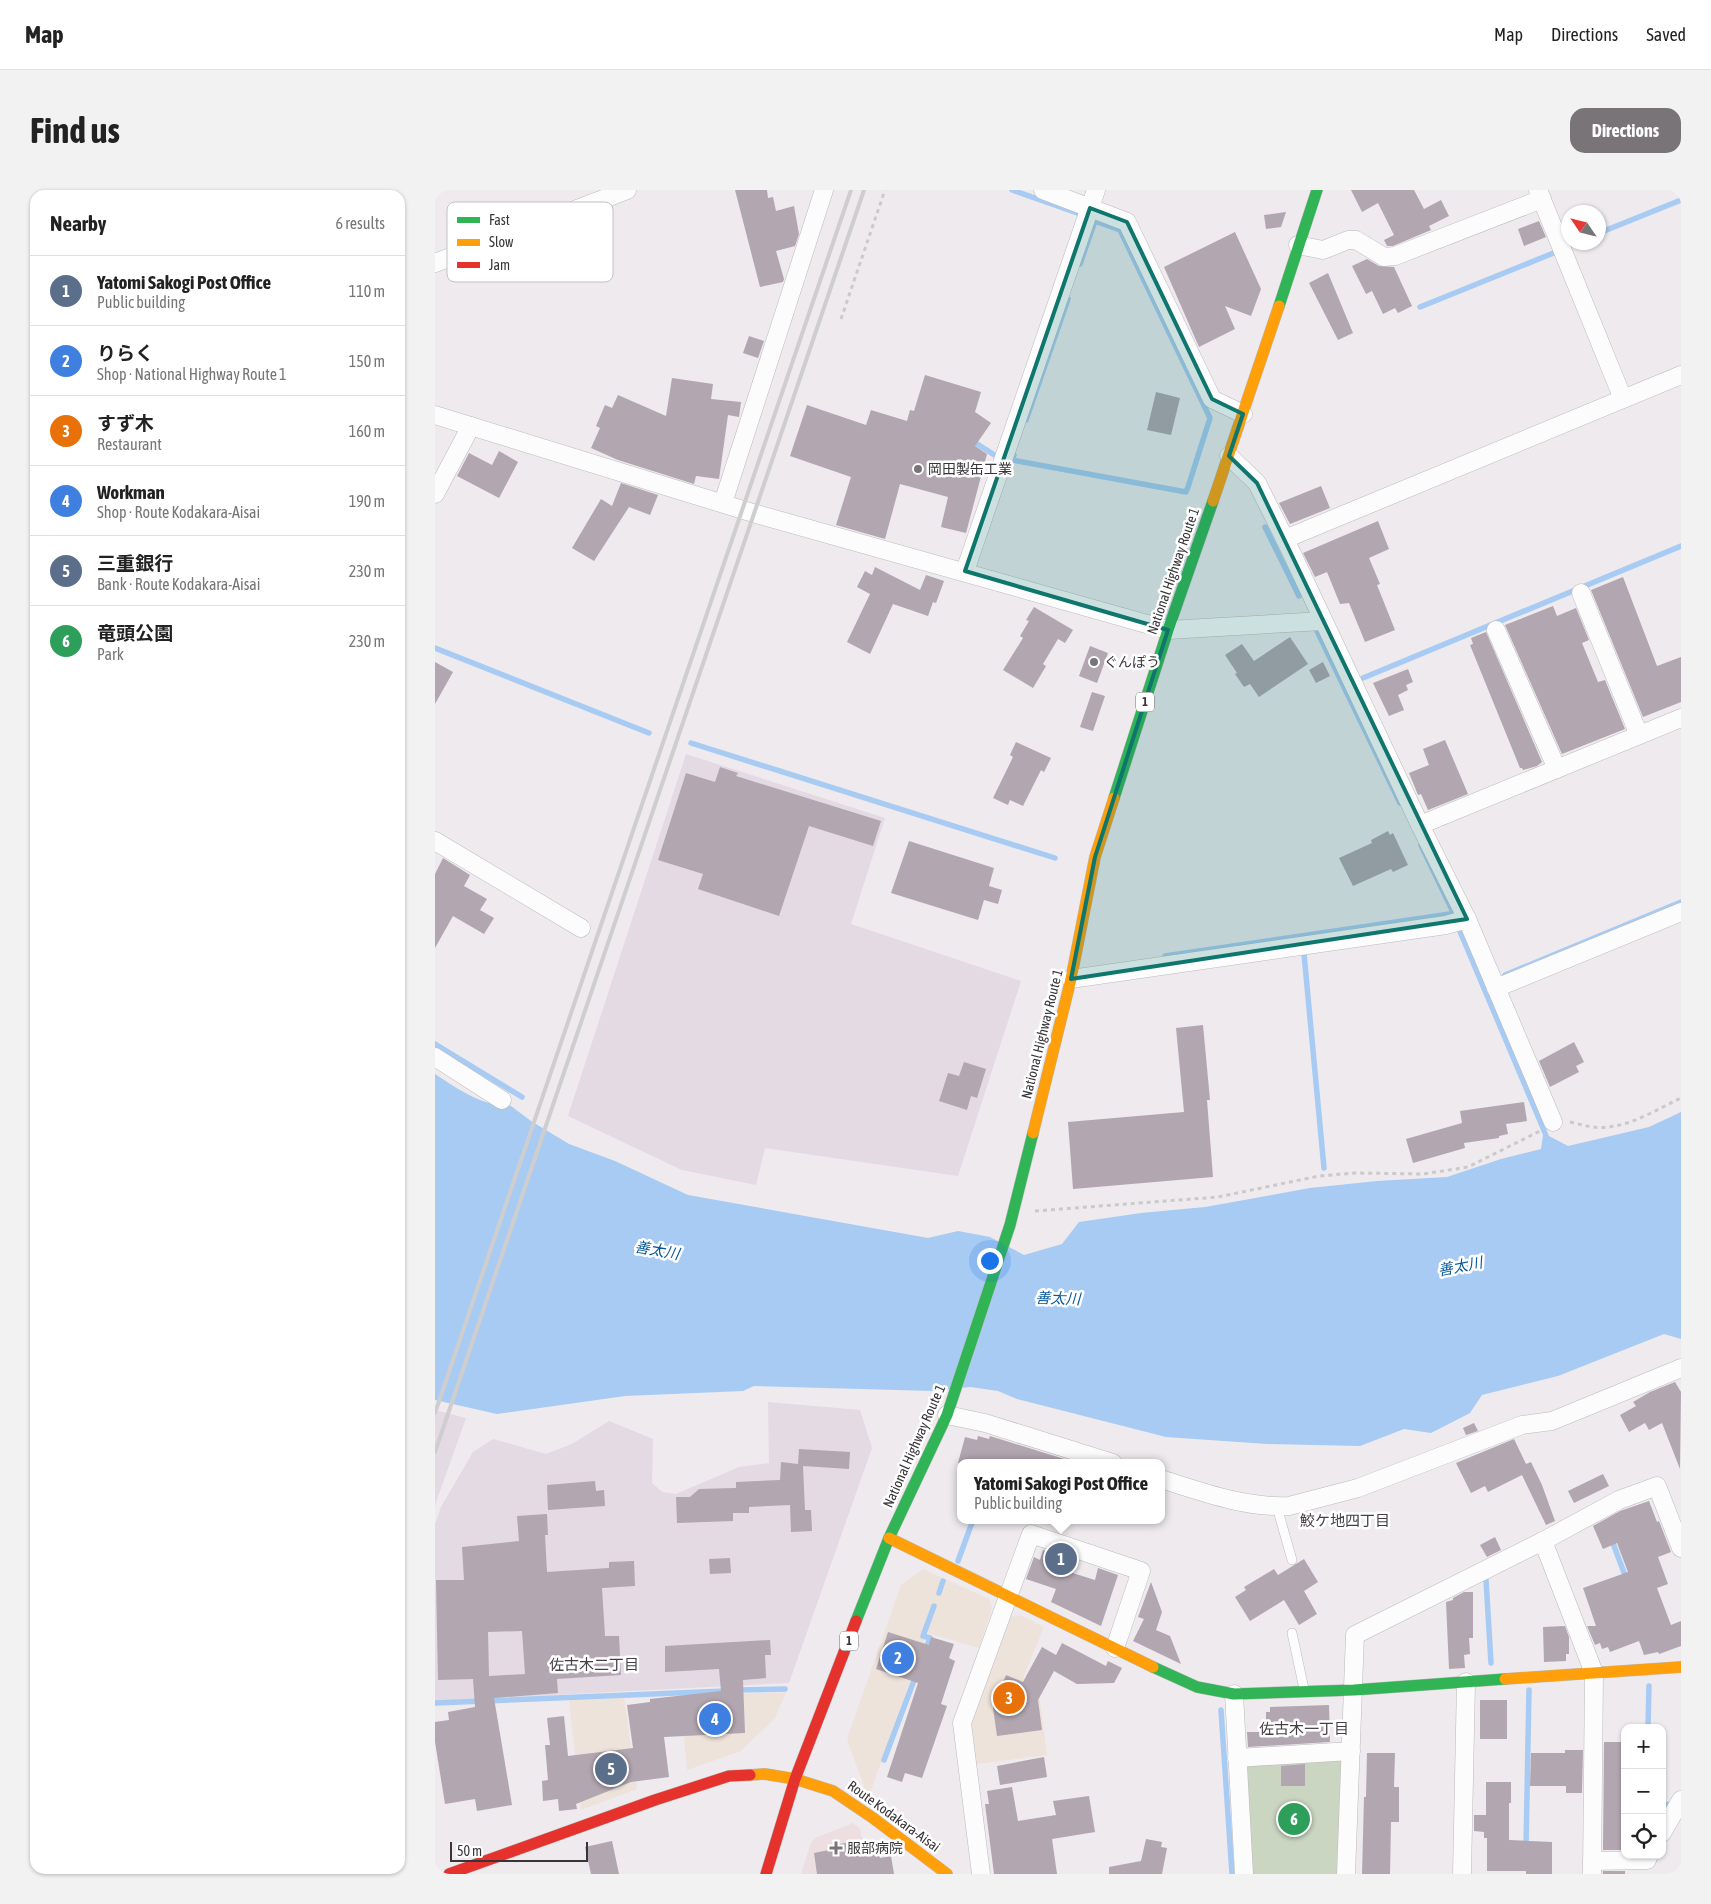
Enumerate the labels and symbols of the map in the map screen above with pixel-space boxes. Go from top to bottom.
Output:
legend [447,202,613,282]
north arrow [1561,205,1606,250]
text: Fast [489,212,510,228]
text: Slow [489,234,514,250]
text: Jam [489,257,510,273]
place label: 岡田製缶工業 [928,461,1012,477]
marker: 岡田製缶工業 [912,463,924,475]
street label: National Highway Route 1 [1144,505,1202,637]
place label: ぐんぽう [1104,654,1160,670]
marker: ぐんぽう [1088,656,1100,668]
road number: 1 [1136,692,1154,712]
street label: National Highway Route 1 [1018,967,1066,1101]
water label: 善太川 [633,1238,683,1263]
your location [977,1248,1003,1274]
water label: 善太川 [1436,1253,1486,1279]
water label: 善太川 [1035,1289,1083,1307]
street label: National Highway Route 1 [880,1382,948,1510]
district label: 鮫ケ地四丁目 [1300,1512,1390,1529]
pin: 1 [1045,1540,1077,1578]
road number: 1 [840,1632,858,1650]
pin: 2 [882,1639,914,1677]
district label: 佐古木二丁目 [549,1656,639,1673]
pin: 3 [993,1679,1025,1717]
pin: 4 [699,1700,731,1738]
district label: 佐古木一丁目 [1259,1720,1349,1737]
pin: 5 [595,1750,627,1788]
street label: Route Kodakara-Aisai [845,1777,943,1855]
pin: 6 [1278,1800,1310,1838]
scale bar [450,1839,587,1862]
place label: 服部病院 [847,1840,903,1856]
marker: 服部病院 [829,1841,843,1855]

